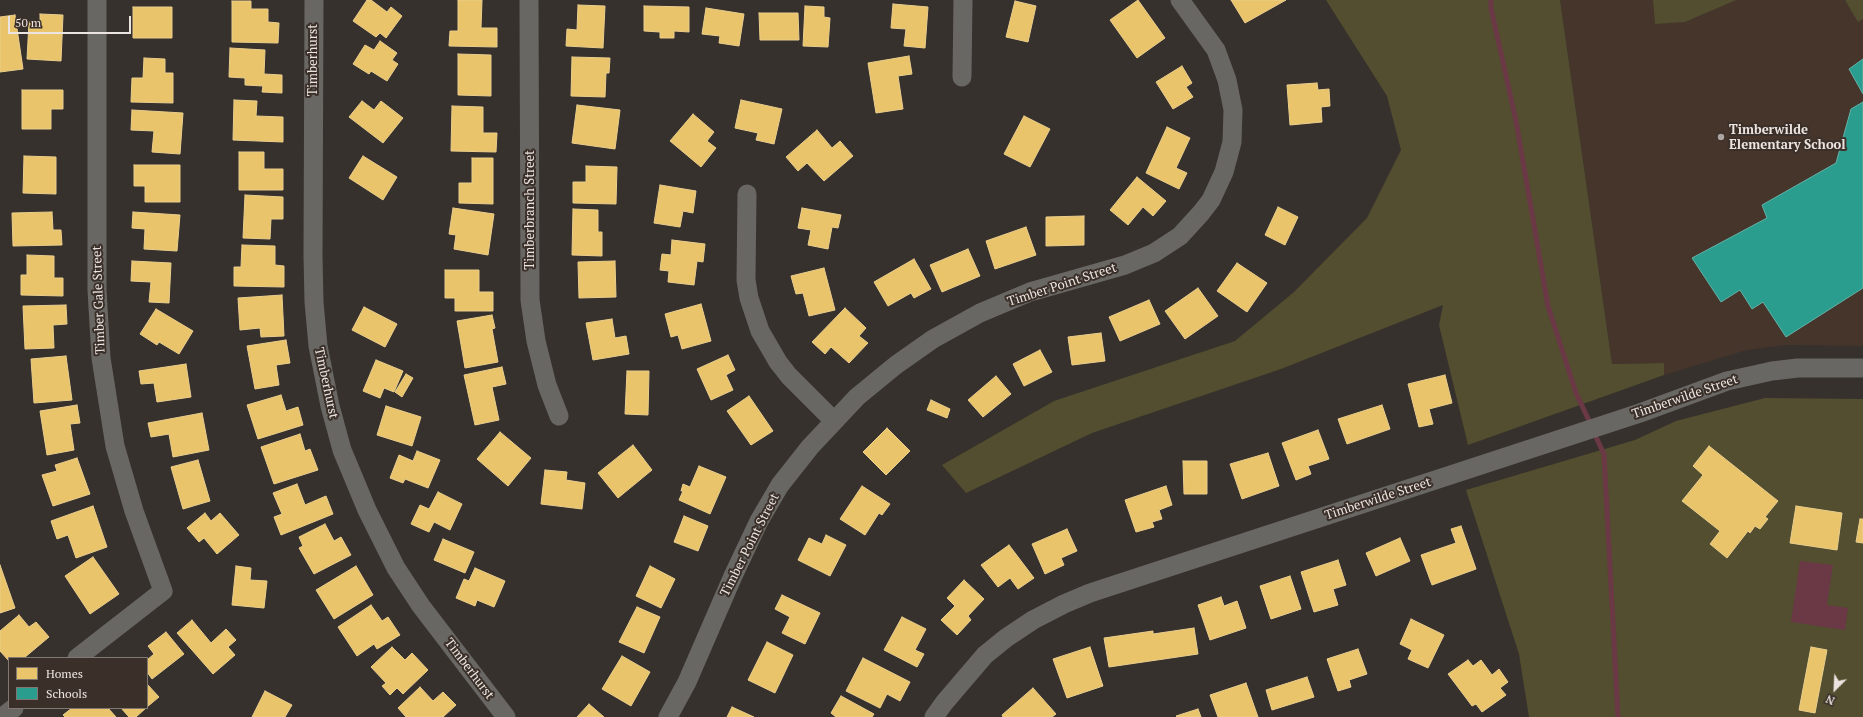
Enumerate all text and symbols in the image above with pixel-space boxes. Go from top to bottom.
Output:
scale bar [10,8,133,34]
text: 50 m [15,15,41,30]
street label: Timberhurst [305,24,321,96]
place label: Timberwilde Elementary School [1729,122,1846,153]
marker: Timberwilde Elementary School [1716,132,1726,142]
street label: Timberbranch Street [522,150,538,270]
street label: Timber Gale Street [89,245,109,355]
street label: Timber Point Street [1005,260,1119,310]
street label: Timberhurst [311,346,341,420]
street label: Timberwilde Street [1630,372,1740,422]
street label: Timberwilde Street [1323,474,1433,524]
street label: Timber Point Street [717,491,783,599]
street label: Timberhurst [441,635,497,703]
legend [8,657,148,709]
text: Homes [46,666,83,681]
north arrow [1815,669,1855,709]
text: Schools [46,686,87,701]
text: N [1823,692,1837,708]

